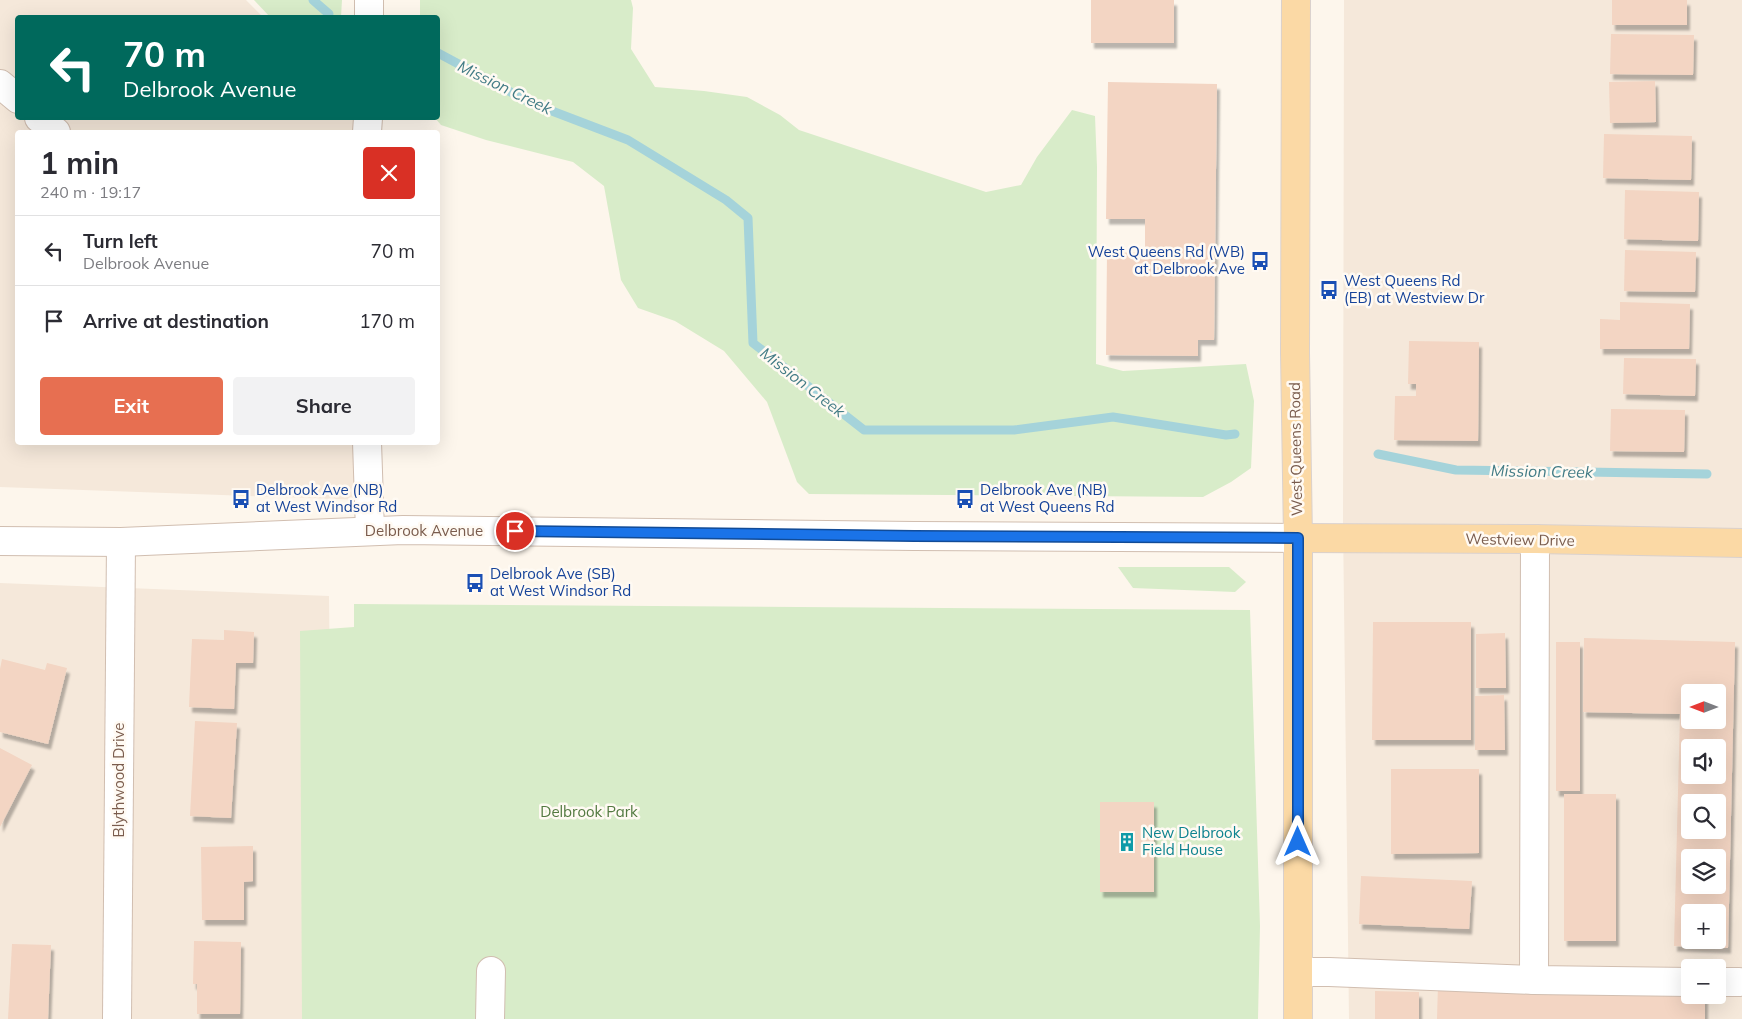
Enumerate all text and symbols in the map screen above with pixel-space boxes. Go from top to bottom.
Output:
text: 70 m [123,32,206,76]
icon: left [40,35,105,100]
water label: Mission Creek [455,56,556,119]
text: Delbrook Avenue [123,75,297,103]
text: 1 min [40,144,119,182]
button: close [363,147,415,199]
text: 240 m · 19:17 [40,182,141,202]
text: Turn left [83,229,158,253]
icon: left [40,237,68,265]
text: 70 m [371,239,415,263]
place label: West Queens Rd (WB) at Delbrook Ave [1088,242,1245,278]
bus stop icon: West Queens Rd (WB) at Delbrook Ave [1249,250,1271,272]
text: Delbrook Avenue [83,253,209,273]
place label: West Queens Rd (EB) at Westview Dr [1344,271,1485,307]
bus stop icon: West Queens Rd (EB) at Westview Dr [1318,279,1340,301]
icon: arrive [40,307,68,335]
text: Arrive at destination [83,309,269,333]
text: 170 m [359,309,415,333]
water label: Mission Creek [757,343,850,422]
button: Exit [40,377,223,435]
button: Share [233,377,415,435]
street label: West Queens Road [1285,382,1306,516]
water label: Mission Creek [1491,460,1594,482]
place label: Delbrook Ave (NB) at West Windsor Rd [256,480,397,516]
place label: Delbrook Ave (NB) at West Queens Rd [980,480,1115,516]
bus stop icon: Delbrook Ave (NB) at West Windsor Rd [230,488,252,510]
bus stop icon: Delbrook Ave (NB) at West Queens Rd [954,488,976,510]
pin [494,510,536,552]
icon: arrive [501,517,529,545]
street label: Delbrook Avenue [365,521,483,540]
street label: Westview Drive [1465,529,1575,550]
place label: Delbrook Ave (SB) at West Windsor Rd [490,564,631,600]
bus stop icon: Delbrook Ave (SB) at West Windsor Rd [464,572,486,594]
north arrow [1681,684,1726,729]
map controls [1681,684,1726,1004]
street label: Blythwood Drive [109,722,128,838]
button: sound [1681,739,1726,784]
button: search [1681,794,1726,839]
park label: Delbrook Park [540,802,638,821]
position arrow [1271,815,1323,867]
place label: New Delbrook Field House [1142,823,1241,859]
building icon: New Delbrook Field House [1116,831,1138,853]
button: layers [1681,849,1726,894]
button: + [1681,904,1726,949]
button: − [1681,959,1726,1004]

